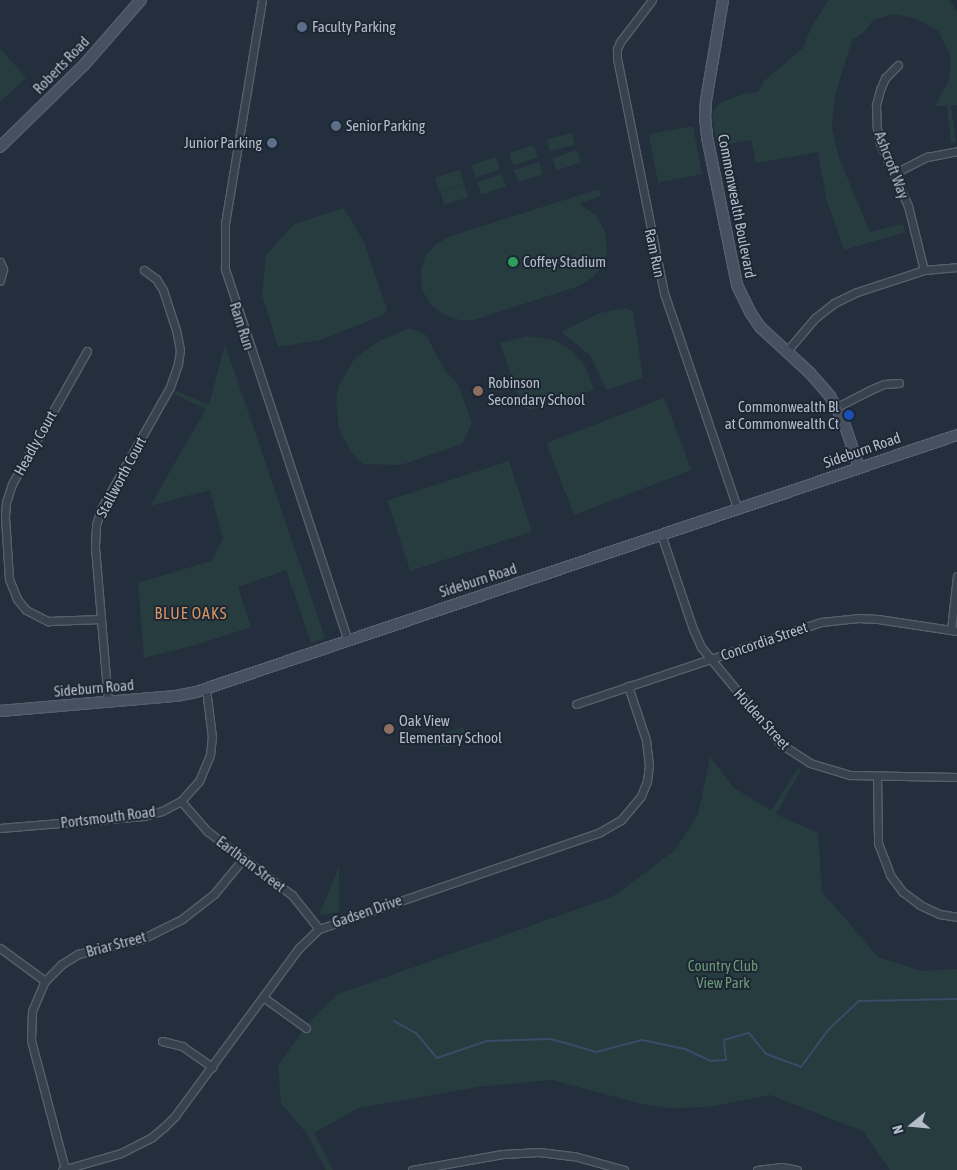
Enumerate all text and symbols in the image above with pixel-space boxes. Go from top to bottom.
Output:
place label: Faculty Parking [312,18,396,36]
marker: Faculty Parking [296,21,308,33]
street label: Roberts Road [29,32,93,98]
place label: Senior Parking [346,117,425,135]
marker: Senior Parking [330,120,342,132]
street label: Ashcroft Way [871,129,913,201]
street label: Commonwealth Boulevard [714,132,760,280]
place label: Junior Parking [184,134,262,152]
marker: Junior Parking [266,137,278,149]
street label: Ram Run [641,227,669,279]
place label: Coffey Stadium [523,253,606,271]
marker: Coffey Stadium [507,256,519,268]
street label: Ram Run [226,300,258,352]
place label: Robinson Secondary School [488,373,585,408]
marker: Robinson Secondary School [472,385,484,397]
place label: Commonwealth Bl at Commonwealth Ct [725,397,839,432]
street label: Headly Court [10,407,60,479]
marker: Commonwealth Bl at Commonwealth Ct [843,409,855,421]
street label: Sideburn Road [821,428,903,472]
street label: Stallworth Court [92,434,150,520]
street label: Sideburn Road [437,559,519,601]
district label: BLUE OAKS [153,603,229,623]
street label: Concordia Street [718,618,810,664]
street label: Sideburn Road [53,676,135,700]
street label: Holden Street [730,685,794,753]
place label: Oak View Elementary School [399,711,502,746]
marker: Oak View Elementary School [383,723,395,735]
street label: Portsmouth Road [59,802,157,832]
street label: Earlham Street [213,832,289,896]
street label: Gadsen Drive [330,891,404,931]
street label: Briar Street [84,927,148,961]
park label: Country Club View Park [688,956,758,991]
north arrow [887,1100,937,1150]
text: N [889,1123,907,1136]

